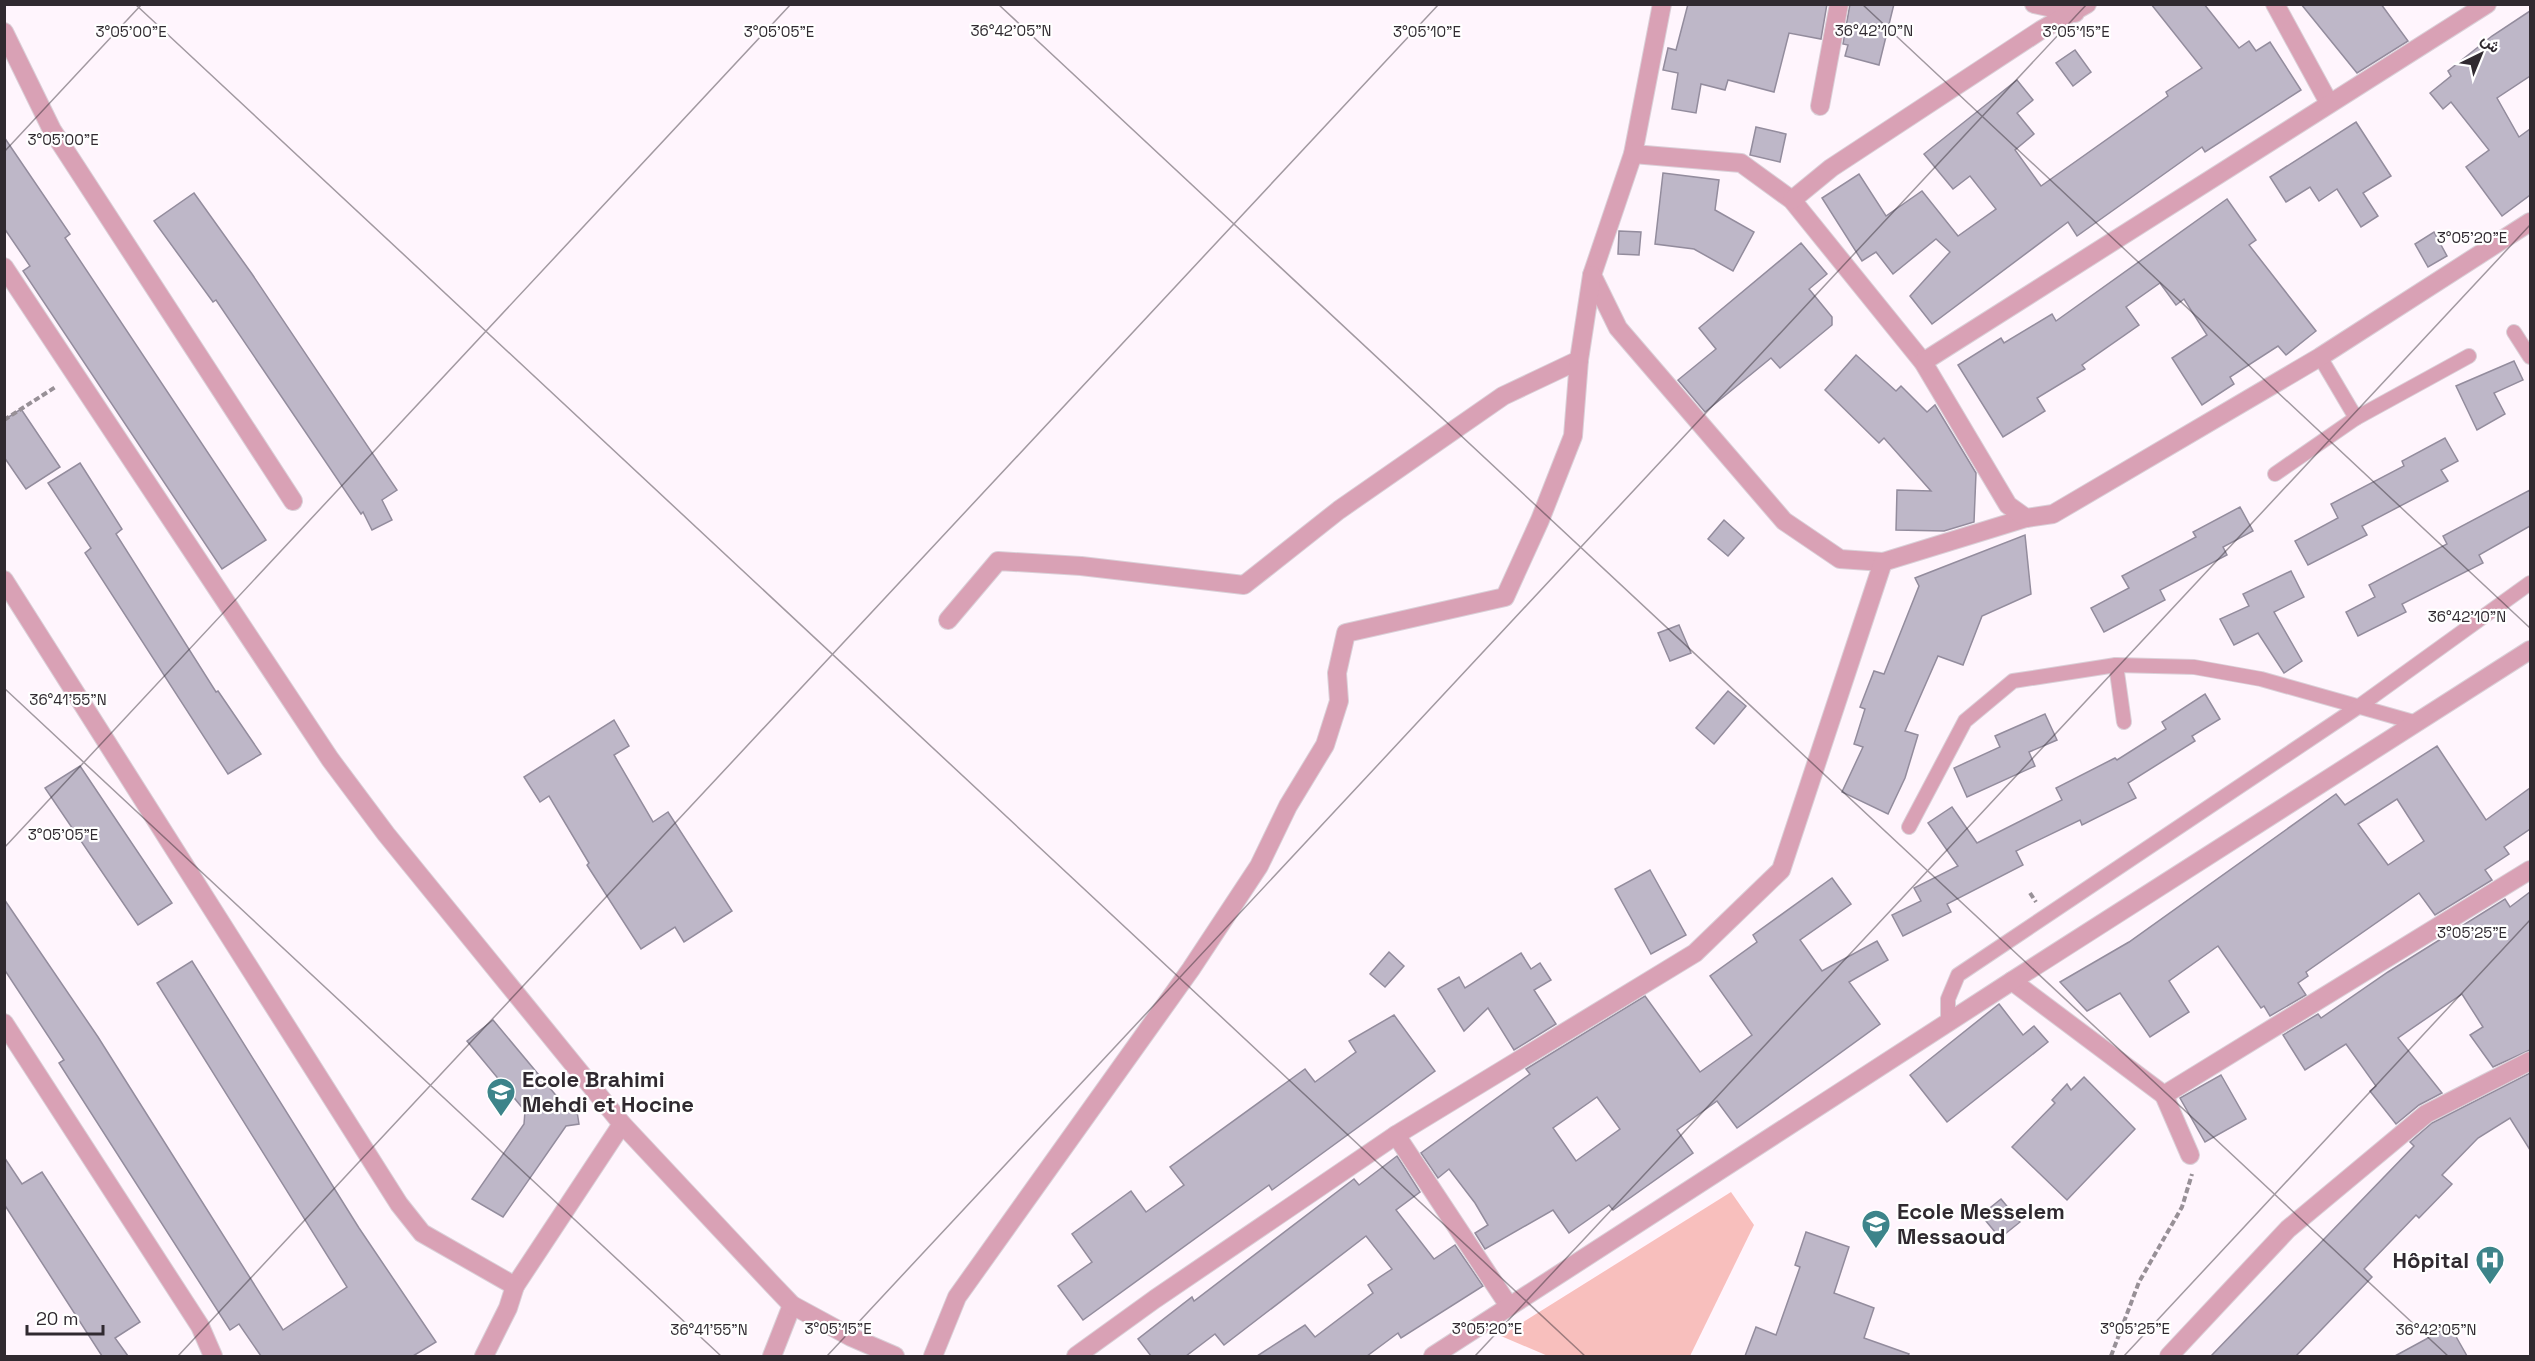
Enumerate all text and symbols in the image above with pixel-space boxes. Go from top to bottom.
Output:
text: 36°42'05"N [970,21,1052,40]
text: 36°42'10"N [1835,21,1913,40]
text: 3°05'00"E [95,22,167,41]
text: 3°05'05"E [744,22,814,41]
text: 3°05'10"E [1393,22,1461,41]
text: 3°05'15"E [2042,22,2110,41]
north arrow [2451,24,2511,84]
text: ش [2477,29,2505,58]
text: 3°05'00"E [27,130,99,149]
text: 3°05'20"E [2437,228,2507,247]
text: 36°42'10"N [2428,607,2506,626]
text: 36°41'55"N [29,690,107,709]
text: 3°05'05"E [28,825,98,844]
text: 3°05'25"E [2437,923,2507,942]
place label: Ecole Brahimi Mehdi et Hocine [522,1065,694,1118]
school or university icon: Ecole Brahimi Mehdi et Hocine [485,1076,517,1118]
place label: Ecole Messelem Messaoud [1897,1197,2065,1250]
school or university icon: Ecole Messelem Messaoud [1860,1208,1892,1250]
hospital icon: Hôpital [2474,1244,2506,1286]
place label: Hôpital [2393,1246,2469,1274]
scale bar [27,1298,104,1336]
text: 20 m [36,1307,79,1330]
text: 3°05'15"E [804,1319,872,1338]
text: 3°05'20"E [1452,1319,1522,1338]
text: 3°05'25"E [2100,1319,2170,1338]
text: 36°41'55"N [670,1320,748,1339]
text: 36°42'05"N [2395,1320,2477,1339]

